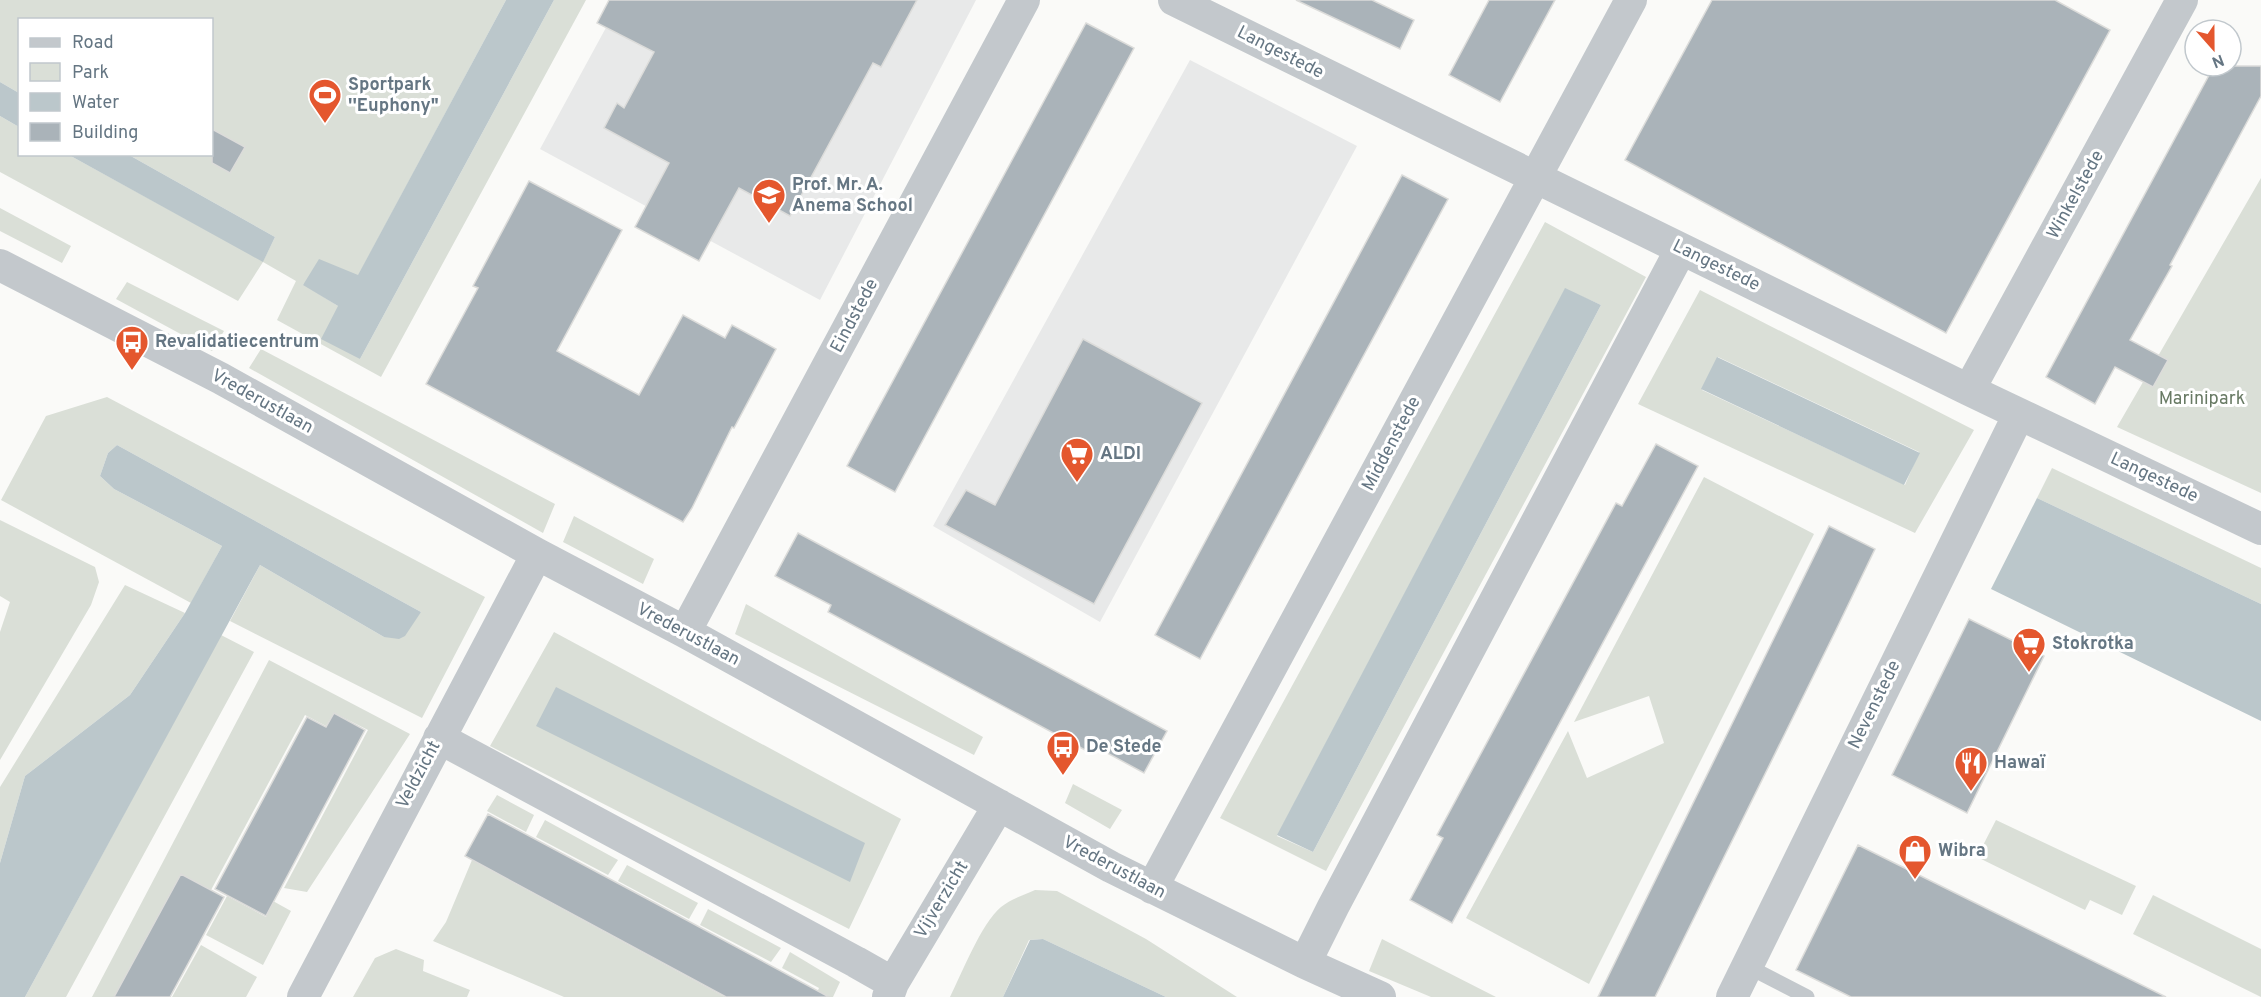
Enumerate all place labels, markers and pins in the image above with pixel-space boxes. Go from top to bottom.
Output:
place label: Sportpark ''Euphony" [348,74,439,118]
sports icon: Sportpark ''Euphony" [307,77,343,124]
place label: Prof. Mr. A. Anema School [792,174,913,218]
school or university icon: Prof. Mr. A. Anema School [751,177,787,224]
bus stop icon: Revalidatiecentrum [114,324,150,371]
place label: Revalidatiecentrum [155,331,319,354]
supermarket icon: ALDI [1059,436,1095,483]
place label: ALDI [1100,443,1141,466]
supermarket icon: Stokrotka [2011,626,2047,673]
place label: Stokrotka [2052,633,2134,656]
bus stop icon: De Stede [1045,729,1081,776]
place label: De Stede [1086,736,1162,759]
restaurant icon: Hawaï [1953,745,1989,792]
place label: Hawaï [1994,752,2046,775]
shop icon: Wibra [1897,833,1933,880]
place label: Wibra [1938,840,1986,863]

